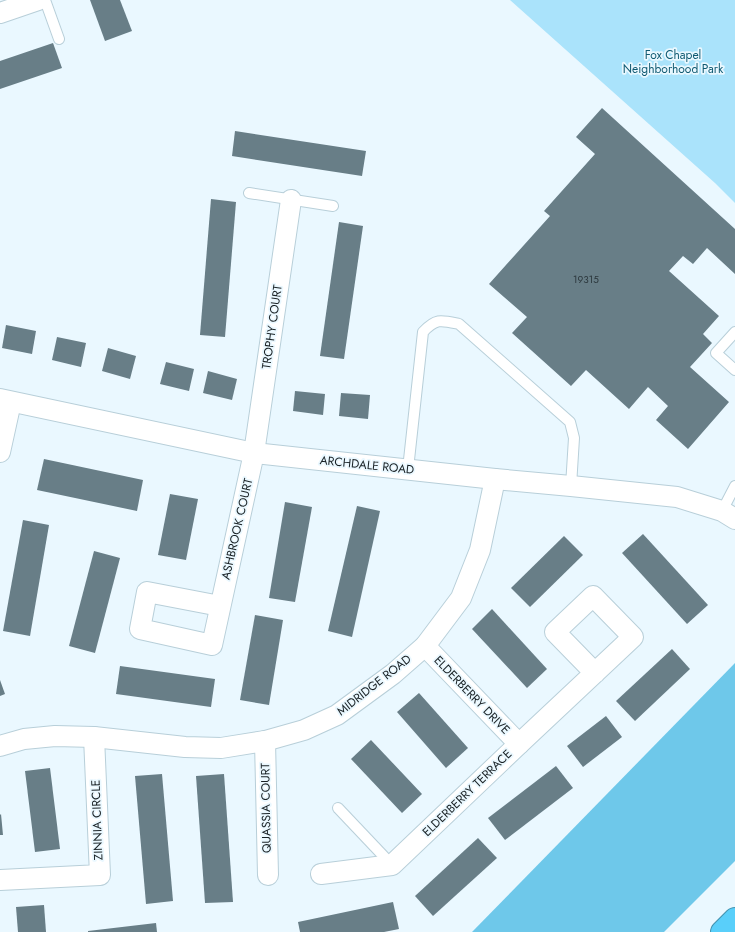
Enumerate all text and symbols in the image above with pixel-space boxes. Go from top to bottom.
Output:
park label: Fox Chapel Neighborhood Park [623,46,724,78]
house number: 19315 [573,272,599,287]
street label: TROPHY COURT [257,283,287,370]
street label: ARCHDALE ROAD [319,451,415,479]
street label: ASHBROOK COURT [217,476,257,581]
street label: MIDRIDGE ROAD [333,650,415,720]
street label: ELDERBERRY DRIVE [430,652,514,738]
street label: ELDERBERRY TERRACE [418,745,516,841]
street label: QUASSIA COURT [256,762,276,853]
street label: ZINNIA CIRCLE [87,779,107,861]

